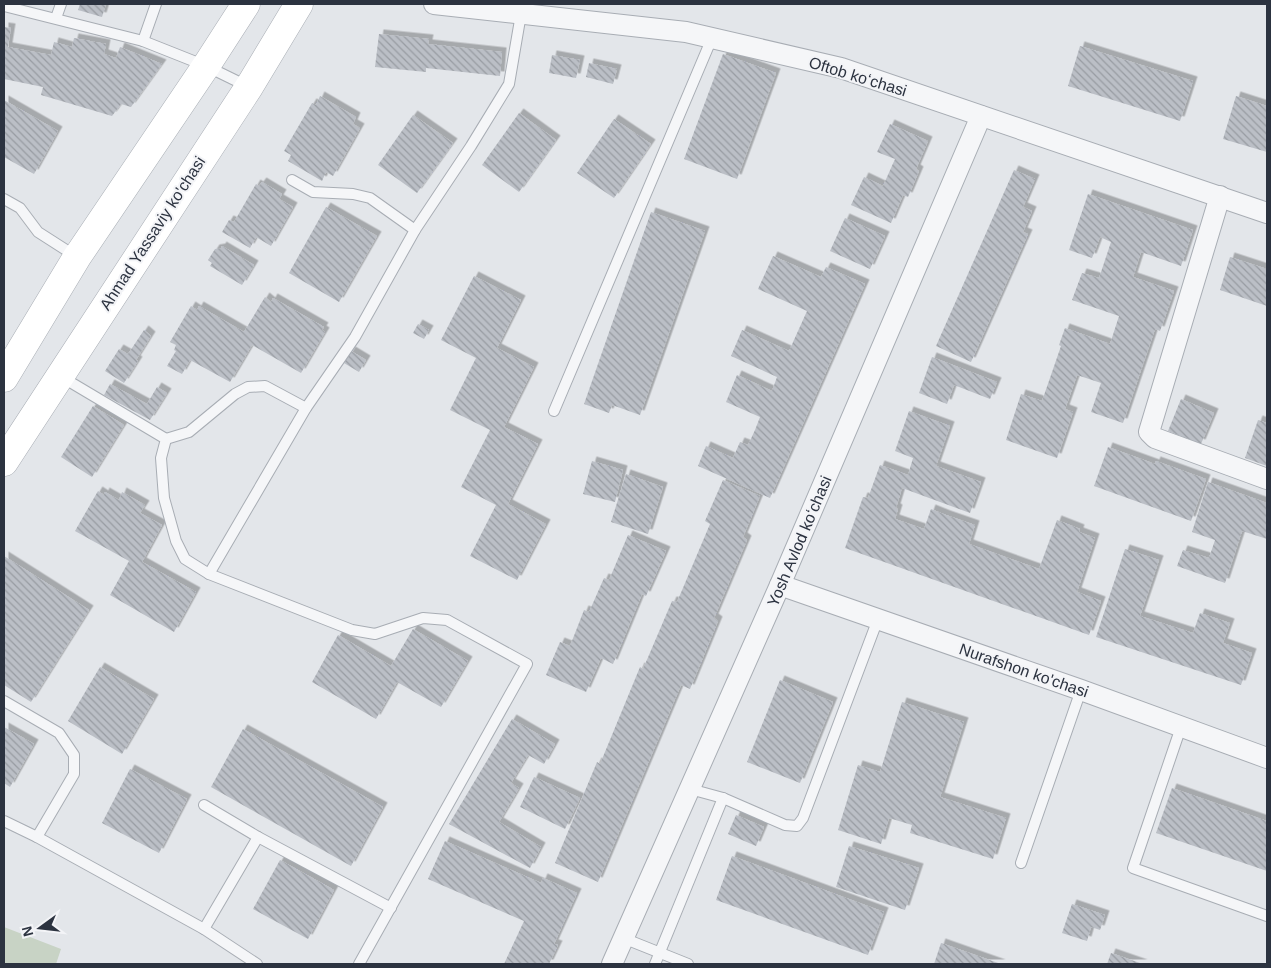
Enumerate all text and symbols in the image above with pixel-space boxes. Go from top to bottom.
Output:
street label: Oftob koʻchasi [807,54,909,99]
street label: Ahmad Yassaviy ko'chasi [96,153,208,313]
street label: Yosh Avlod koʻchasi [764,473,835,609]
street label: Nurafshon ko'chasi [957,640,1091,701]
north arrow [15,903,65,953]
text: N [18,924,36,938]

